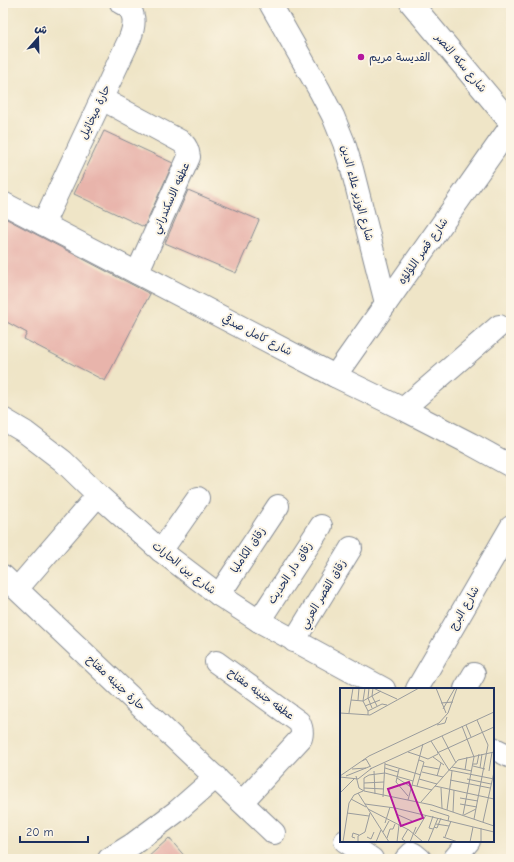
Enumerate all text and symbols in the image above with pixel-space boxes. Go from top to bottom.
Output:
north arrow [18,18,58,58]
text: ش [33,21,49,37]
street label: شارع سكه النصر [431,30,489,96]
place label: القديسة مريم [369,51,430,66]
marker: القديسة مريم [356,52,366,62]
street label: حارة ميخائيل [77,83,113,141]
street label: شارع الوزير علاء الدين [336,144,376,243]
street label: عطفه الاسكندراني [149,160,196,237]
street label: شارع قصر اللؤلؤه [395,215,452,288]
street label: شارع كامل صدقي [219,311,295,360]
street label: زقاق الكامليا [228,525,268,575]
street label: شارع بين الحارات [148,539,218,599]
street label: زقاق دار الحديث [265,539,315,607]
street label: زقاق القصر العربي [297,557,352,633]
street label: شارع البرج [446,584,483,633]
street label: حارة جنينه مفتاح [83,653,148,714]
street label: عطفه جنينه مفتاح [225,666,297,723]
inset map [340,688,494,842]
scale bar [20,818,88,844]
text: 20 m [26,825,54,839]

